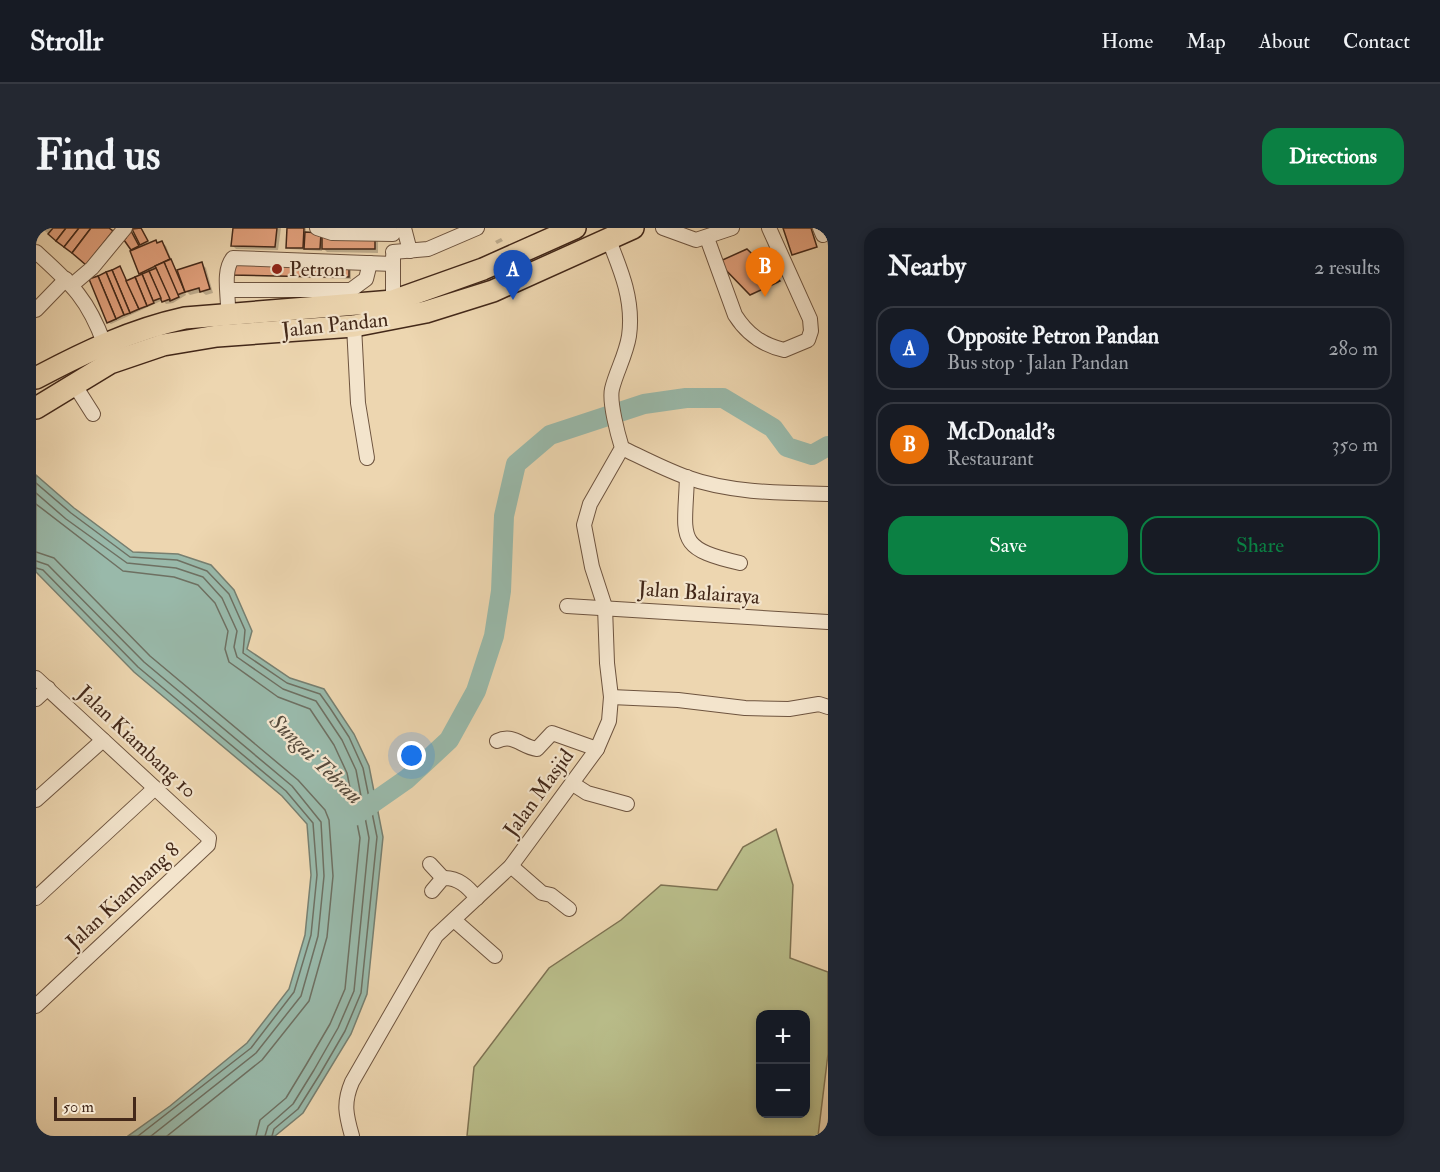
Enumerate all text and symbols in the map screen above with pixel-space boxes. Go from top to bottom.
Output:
text: Strollr [30,24,103,59]
text: Home [1101,28,1153,55]
text: Map [1186,28,1226,55]
text: About [1259,28,1310,55]
text: Contact [1343,28,1410,55]
button: Directions [1262,128,1404,185]
text: Find us [36,130,160,182]
pin: B [746,248,784,297]
pin: A [494,250,532,300]
text: Nearby [888,251,966,283]
text: 2 results [1314,255,1380,280]
place label: Petron [289,256,345,283]
marker: Petron [270,262,284,276]
street label: Jalan Pandan [279,306,390,344]
text: Opposite Petron Pandan [947,322,1159,350]
text: A [903,336,916,361]
text: 280 m [1328,336,1378,361]
text: Bus stop · Jalan Pandan [947,350,1129,375]
text: McDonald's [947,418,1055,446]
text: B [903,432,916,457]
text: 350 m [1332,432,1378,457]
text: Restaurant [947,446,1034,471]
button: Save [888,516,1128,575]
button: Share [1140,516,1380,575]
street label: Jalan Balairaya [636,575,761,611]
street label: Jalan Kiambang 10 [71,679,202,804]
water label: Sungai Tebrau [263,707,369,810]
your location [397,741,426,770]
street label: Jalan Masjid [497,743,580,843]
street label: Jalan Kiambang 8 [60,836,185,956]
map controls [756,1010,810,1118]
button: + [756,1010,810,1064]
button: − [756,1064,810,1118]
scale bar [54,1094,136,1122]
text: 50 m [63,1097,94,1117]

